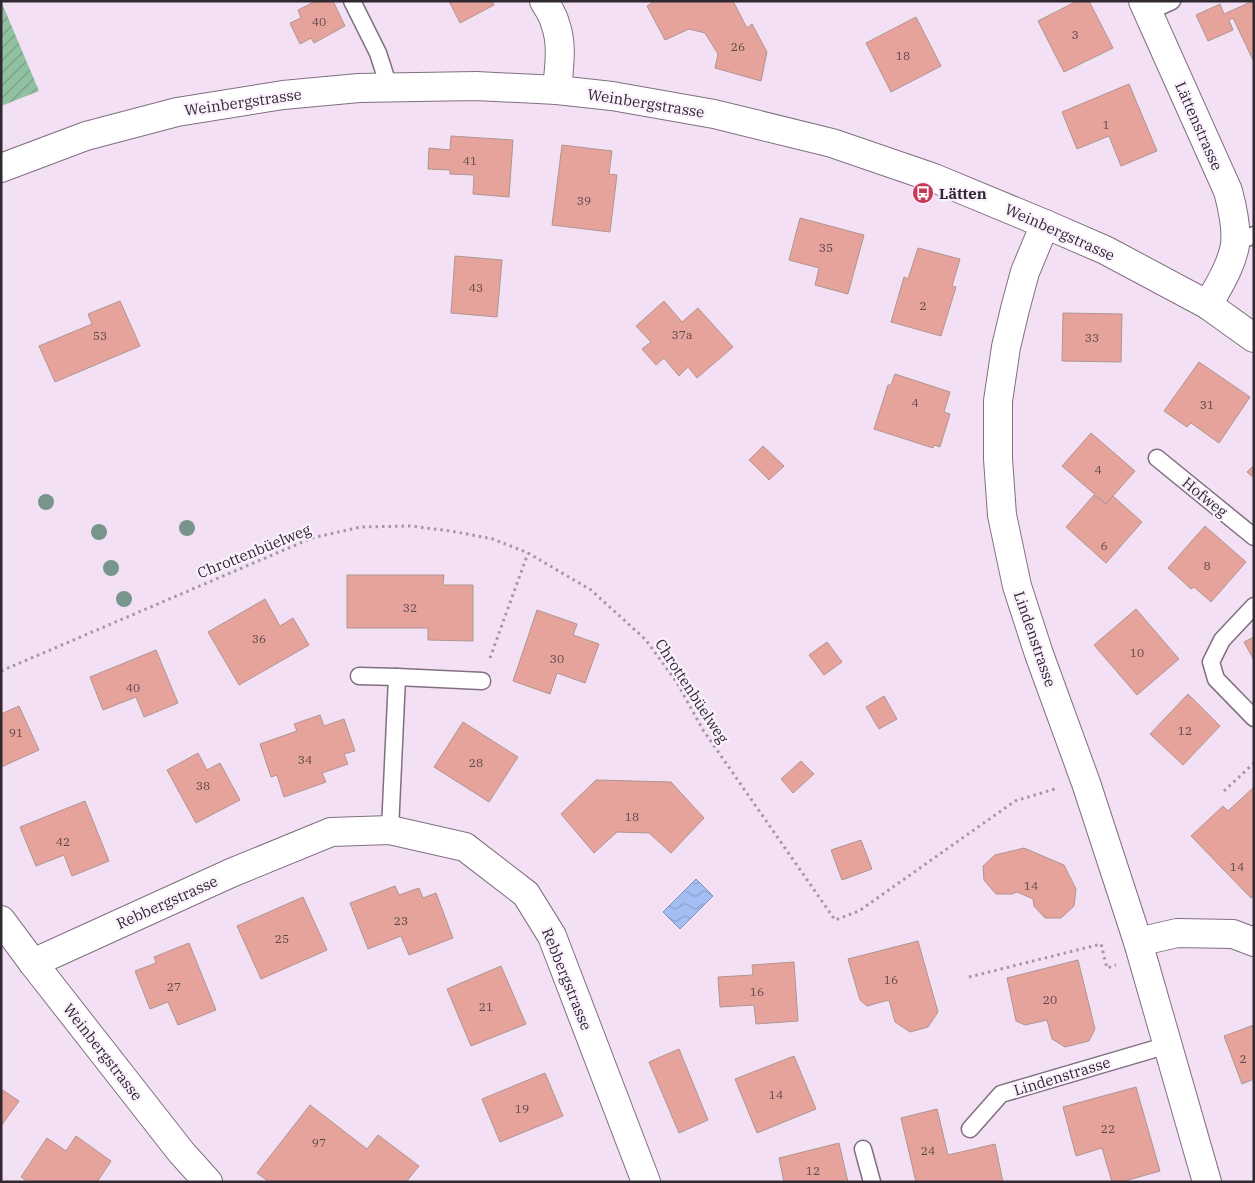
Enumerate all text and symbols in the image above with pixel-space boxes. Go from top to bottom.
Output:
house number: 40 [312,14,326,29]
house number: 3 [1071,27,1079,42]
house number: 26 [731,39,745,54]
house number: 18 [896,48,910,63]
street label: Lättenstrasse [1171,79,1227,173]
street label: Weinbergstrasse [183,84,303,120]
street label: Weinbergstrasse [586,84,706,122]
house number: 1 [1102,117,1110,132]
house number: 41 [463,153,477,168]
bus stop icon: Lätten [911,181,935,205]
place label: Lätten [939,184,987,203]
house number: 39 [577,193,591,208]
street label: Weinbergstrasse [1002,199,1118,265]
house number: 35 [819,240,833,255]
house number: 43 [469,280,483,295]
house number: 2 [919,298,927,313]
house number: 37a [672,327,693,342]
house number: 53 [93,328,107,343]
house number: 33 [1085,330,1099,345]
house number: 4 [911,395,919,410]
house number: 31 [1200,397,1214,412]
house number: 4 [1094,462,1102,477]
street label: Hofweg [1178,473,1232,521]
street label: Chrottenbüelweg [194,520,314,582]
house number: 6 [1100,538,1108,553]
house number: 8 [1203,558,1211,573]
street label: Lindenstrasse [1010,589,1060,689]
house number: 32 [403,600,417,615]
house number: 36 [252,631,266,646]
street label: Chrottenbüelweg [651,635,733,747]
house number: 10 [1130,645,1144,660]
house number: 30 [550,651,564,666]
house number: 40 [126,680,140,695]
house number: 12 [1178,723,1192,738]
house number: 91 [9,725,23,740]
house number: 34 [298,752,312,767]
house number: 28 [469,755,483,770]
house number: 38 [196,778,210,793]
house number: 18 [625,809,639,824]
house number: 42 [56,834,70,849]
house number: 14 [1230,859,1244,874]
street label: Rebbergstrasse [113,871,221,933]
house number: 14 [1024,878,1038,893]
house number: 23 [394,913,408,928]
street label: Rebbergstrasse [538,925,596,1033]
house number: 25 [275,931,289,946]
house number: 16 [884,972,898,987]
house number: 27 [167,979,181,994]
house number: 16 [750,984,764,999]
house number: 20 [1043,992,1057,1007]
house number: 21 [479,999,493,1014]
street label: Weinbergstrasse [59,1000,147,1104]
house number: 2 [1239,1051,1247,1066]
street label: Lindenstrasse [1011,1052,1113,1100]
house number: 14 [769,1087,783,1102]
house number: 19 [515,1101,529,1116]
house number: 22 [1101,1121,1115,1136]
house number: 97 [312,1135,326,1150]
house number: 24 [921,1143,935,1158]
house number: 12 [806,1163,820,1178]

